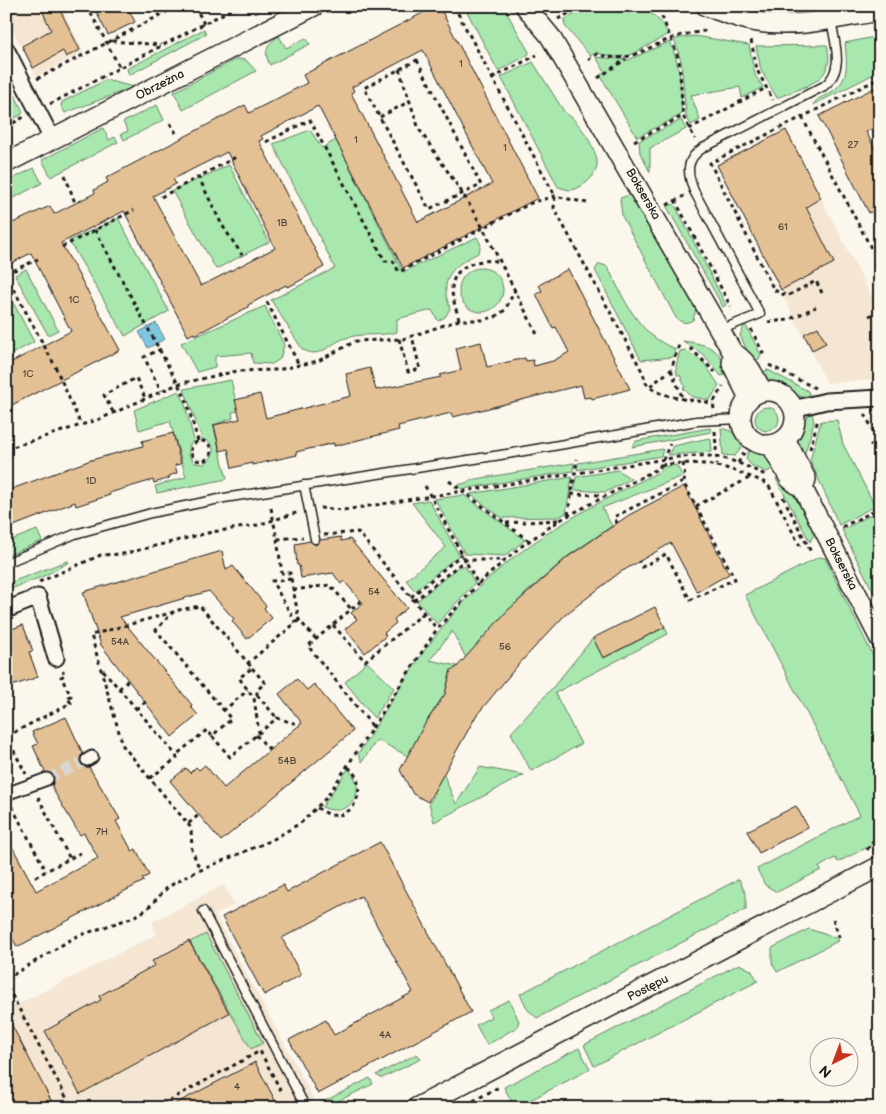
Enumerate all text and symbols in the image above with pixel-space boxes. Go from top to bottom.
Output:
house number: 1 [459,58,463,70]
street label: Obrzeżna [133,66,187,104]
house number: 1 [354,134,358,146]
house number: 27 [848,139,858,151]
house number: 1 [503,142,507,154]
street label: Bokserska [622,166,664,222]
house number: 1B [277,217,288,229]
house number: 61 [778,221,788,233]
house number: 1C [69,294,79,306]
house number: 1C [23,368,33,380]
house number: 1D [85,475,97,487]
street label: Bokserska [821,535,861,593]
house number: 54 [368,586,380,598]
house number: 54A [111,636,130,648]
house number: 56 [499,641,511,653]
house number: 54B [278,755,296,767]
house number: 7H [96,826,108,838]
street label: Postępu [625,971,671,1005]
house number: 4A [379,1029,392,1041]
north arrow [808,1036,858,1086]
text: N [816,1061,835,1081]
house number: 4 [234,1081,240,1093]

